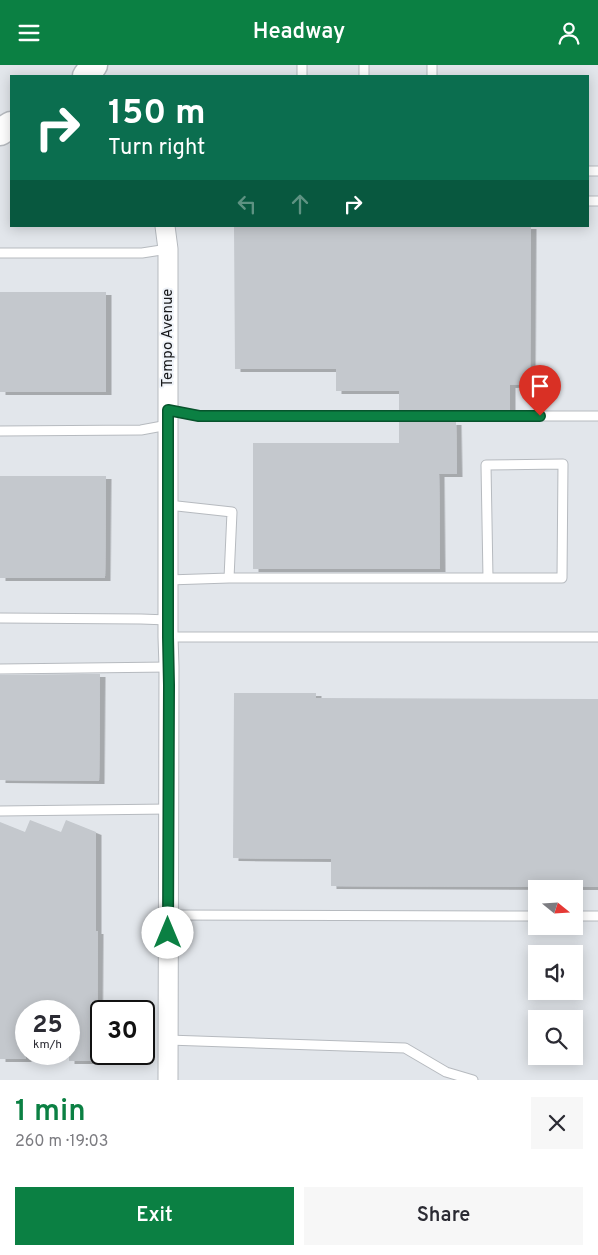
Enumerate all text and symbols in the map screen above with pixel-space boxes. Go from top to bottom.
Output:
icon: menu [15,19,43,47]
text: Headway [253,19,345,46]
icon: person [555,19,583,47]
text: 150 m [108,92,206,136]
icon: right [25,95,90,160]
text: Turn right [108,135,205,162]
icon: left [233,190,261,218]
icon: ahead [286,190,314,218]
icon: right [339,190,367,218]
street label: Tempo Avenue [159,289,178,387]
pin [519,365,561,416]
icon: arrive [526,372,554,400]
north arrow [528,880,582,935]
map controls [528,880,583,1065]
position arrow [141,906,193,958]
button: sound [528,945,583,1000]
speed limit sign: 30 [90,1000,155,1065]
text: 25 [32,1010,63,1042]
button: search [528,1010,583,1065]
text: km/h [33,1037,62,1053]
text: 1 min [15,1094,86,1131]
button: close [531,1097,583,1149]
text: 260 m · 19:03 [15,1132,108,1152]
button: Exit [15,1187,294,1245]
button: Share [304,1187,583,1245]

